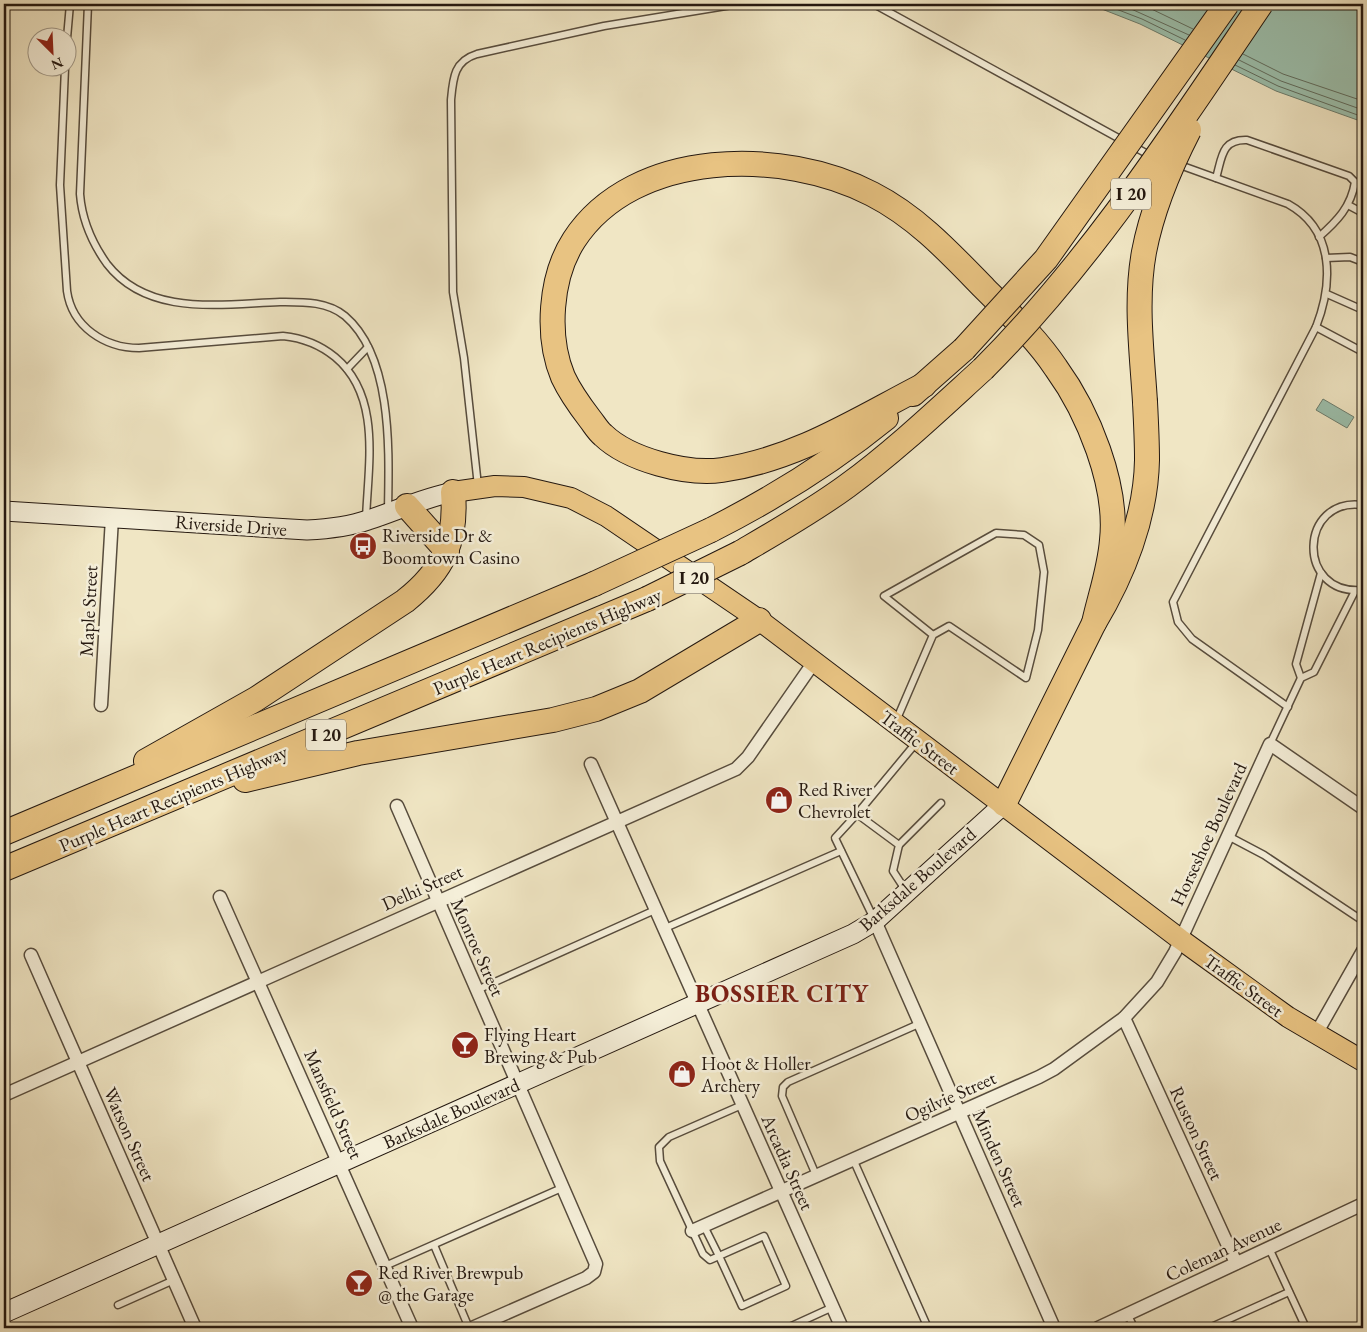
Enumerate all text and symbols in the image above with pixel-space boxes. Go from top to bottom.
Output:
north arrow [28,28,78,78]
text: N [48,53,66,75]
road number: I 20 [1111,178,1151,210]
street label: Riverside Drive [174,509,288,542]
place label: Riverside Dr & Boomtown Casino [382,523,520,570]
bus stop icon: Riverside Dr & Boomtown Casino [348,531,378,561]
road number: I 20 [674,562,714,594]
street label: Maple Street [74,565,103,657]
street label: Purple Heart Recipients Highway [429,582,666,701]
street label: Traffic Street [875,704,964,780]
road number: I 20 [306,720,346,750]
street label: Purple Heart Recipients Highway [55,739,292,858]
street label: Horseshoe Boulevard [1164,758,1253,910]
place label: Red River Chevrolet [798,777,873,824]
shop icon: Red River Chevrolet [764,785,794,815]
street label: Barksdale Boulevard [854,821,981,937]
street label: Delhi Street [378,858,467,916]
street label: Monroe Street [445,894,510,1000]
street label: Traffic Street [1199,948,1289,1023]
district label: BOSSIER CITY [695,978,869,1009]
place label: Flying Heart Brewing & Pub [484,1022,597,1069]
bar icon: Flying Heart Brewing & Pub [450,1030,480,1060]
street label: Mansfield Street [298,1045,369,1163]
place label: Hoot & Holler Archery [700,1051,811,1098]
shop icon: Hoot & Holler Archery [667,1059,697,1089]
street label: Ogilvie Street [900,1065,1000,1128]
street label: Barksdale Boulevard [379,1072,524,1155]
street label: Ruston Street [1164,1082,1229,1184]
street label: Watson Street [98,1083,161,1185]
street label: Minden Street [967,1105,1032,1211]
street label: Arcadia Street [755,1110,820,1214]
street label: Coleman Avenue [1161,1212,1285,1287]
place label: Red River Brewpub @ the Garage [378,1260,524,1307]
bar icon: Red River Brewpub @ the Garage [344,1268,374,1298]

